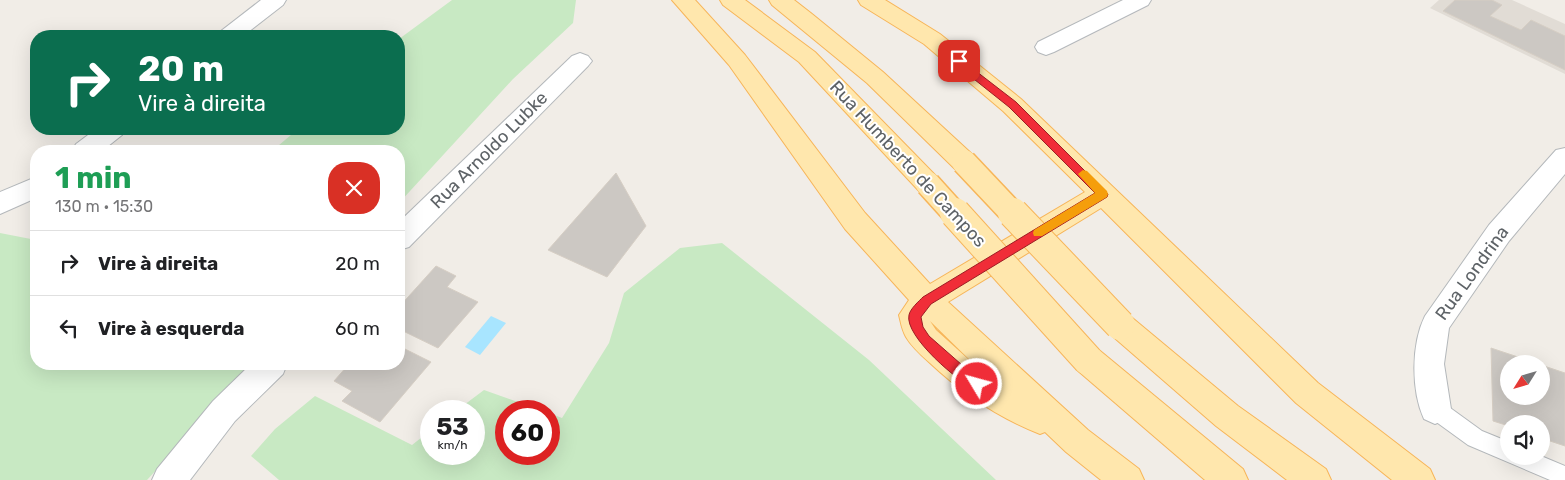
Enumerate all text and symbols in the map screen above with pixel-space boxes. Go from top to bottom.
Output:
pin [938,40,980,82]
icon: arrive [945,47,973,75]
text: 20 m [138,48,224,90]
icon: right [55,50,120,115]
street label: Rua Humberto de Campos [825,76,991,252]
street label: Rua Arnoldo Lubke [426,87,552,213]
text: Vire à direita [138,90,266,117]
text: 1 min [55,160,132,196]
button: close [328,162,380,214]
text: 130 m · 15:30 [55,197,153,216]
street label: Rua Londrina [1431,222,1513,324]
icon: right [55,249,83,277]
text: Vire à direita [98,252,218,275]
text: 20 m [335,252,380,275]
icon: left [55,314,83,342]
text: Vire à esquerda [98,317,245,340]
text: 60 m [335,317,380,340]
north arrow [1500,355,1550,405]
map controls [1500,355,1550,465]
position arrow [950,357,1002,409]
speed limit sign: 60 [495,400,560,465]
text: 53 [436,412,469,441]
button: sound [1500,415,1550,465]
text: km/h [438,438,467,452]

